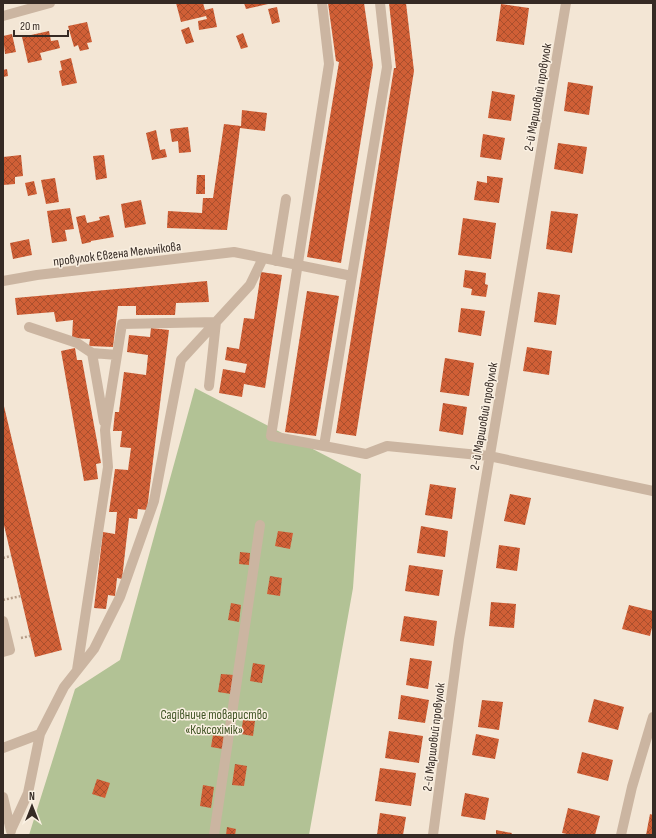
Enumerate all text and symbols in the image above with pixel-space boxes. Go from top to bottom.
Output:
scale bar [14,12,68,38]
text: 20 m [20,19,40,34]
street label: 2-й Маршовий провулок [521,42,555,152]
street label: провулок Євгена Мельнікова [52,238,182,270]
street label: 2-й Маршовий провулок [467,361,501,471]
street label: 2-й Маршовий провулок [419,682,449,792]
park label: Садівниче товариство «Коксохімік» [161,707,267,738]
north arrow [12,786,52,826]
text: N [29,790,35,803]

